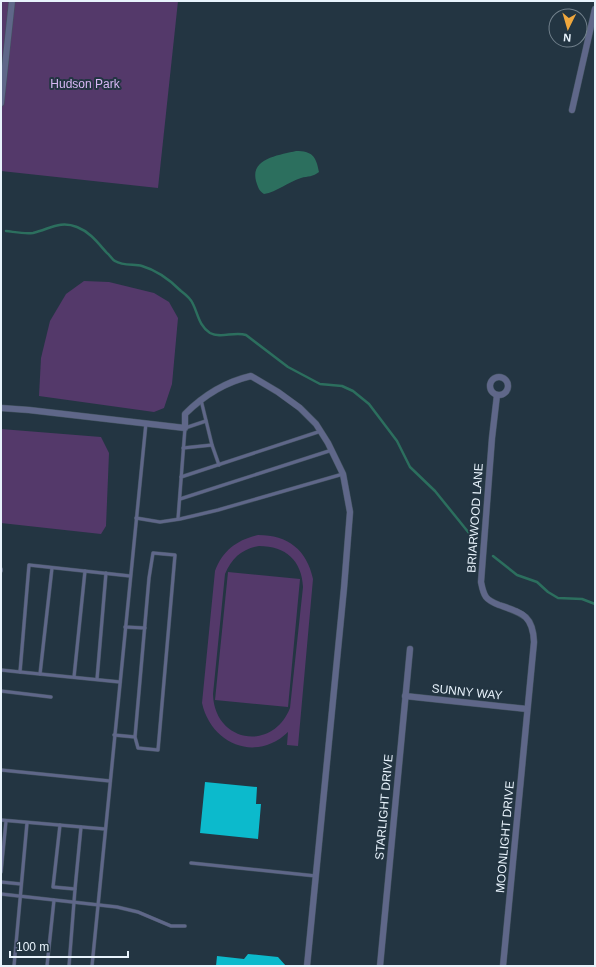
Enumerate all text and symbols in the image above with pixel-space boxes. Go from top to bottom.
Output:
north arrow [548,8,588,48]
text: N [563,32,572,44]
park label: Hudson Park [50,77,121,91]
street label: BRIARWOOD LANE [464,463,486,573]
street label: SUNNY WAY [431,681,503,703]
street label: STARLIGHT DRIVE [372,753,396,861]
street label: MOONLIGHT DRIVE [493,780,517,894]
scale bar [10,933,128,959]
text: 100 m [16,940,49,954]

